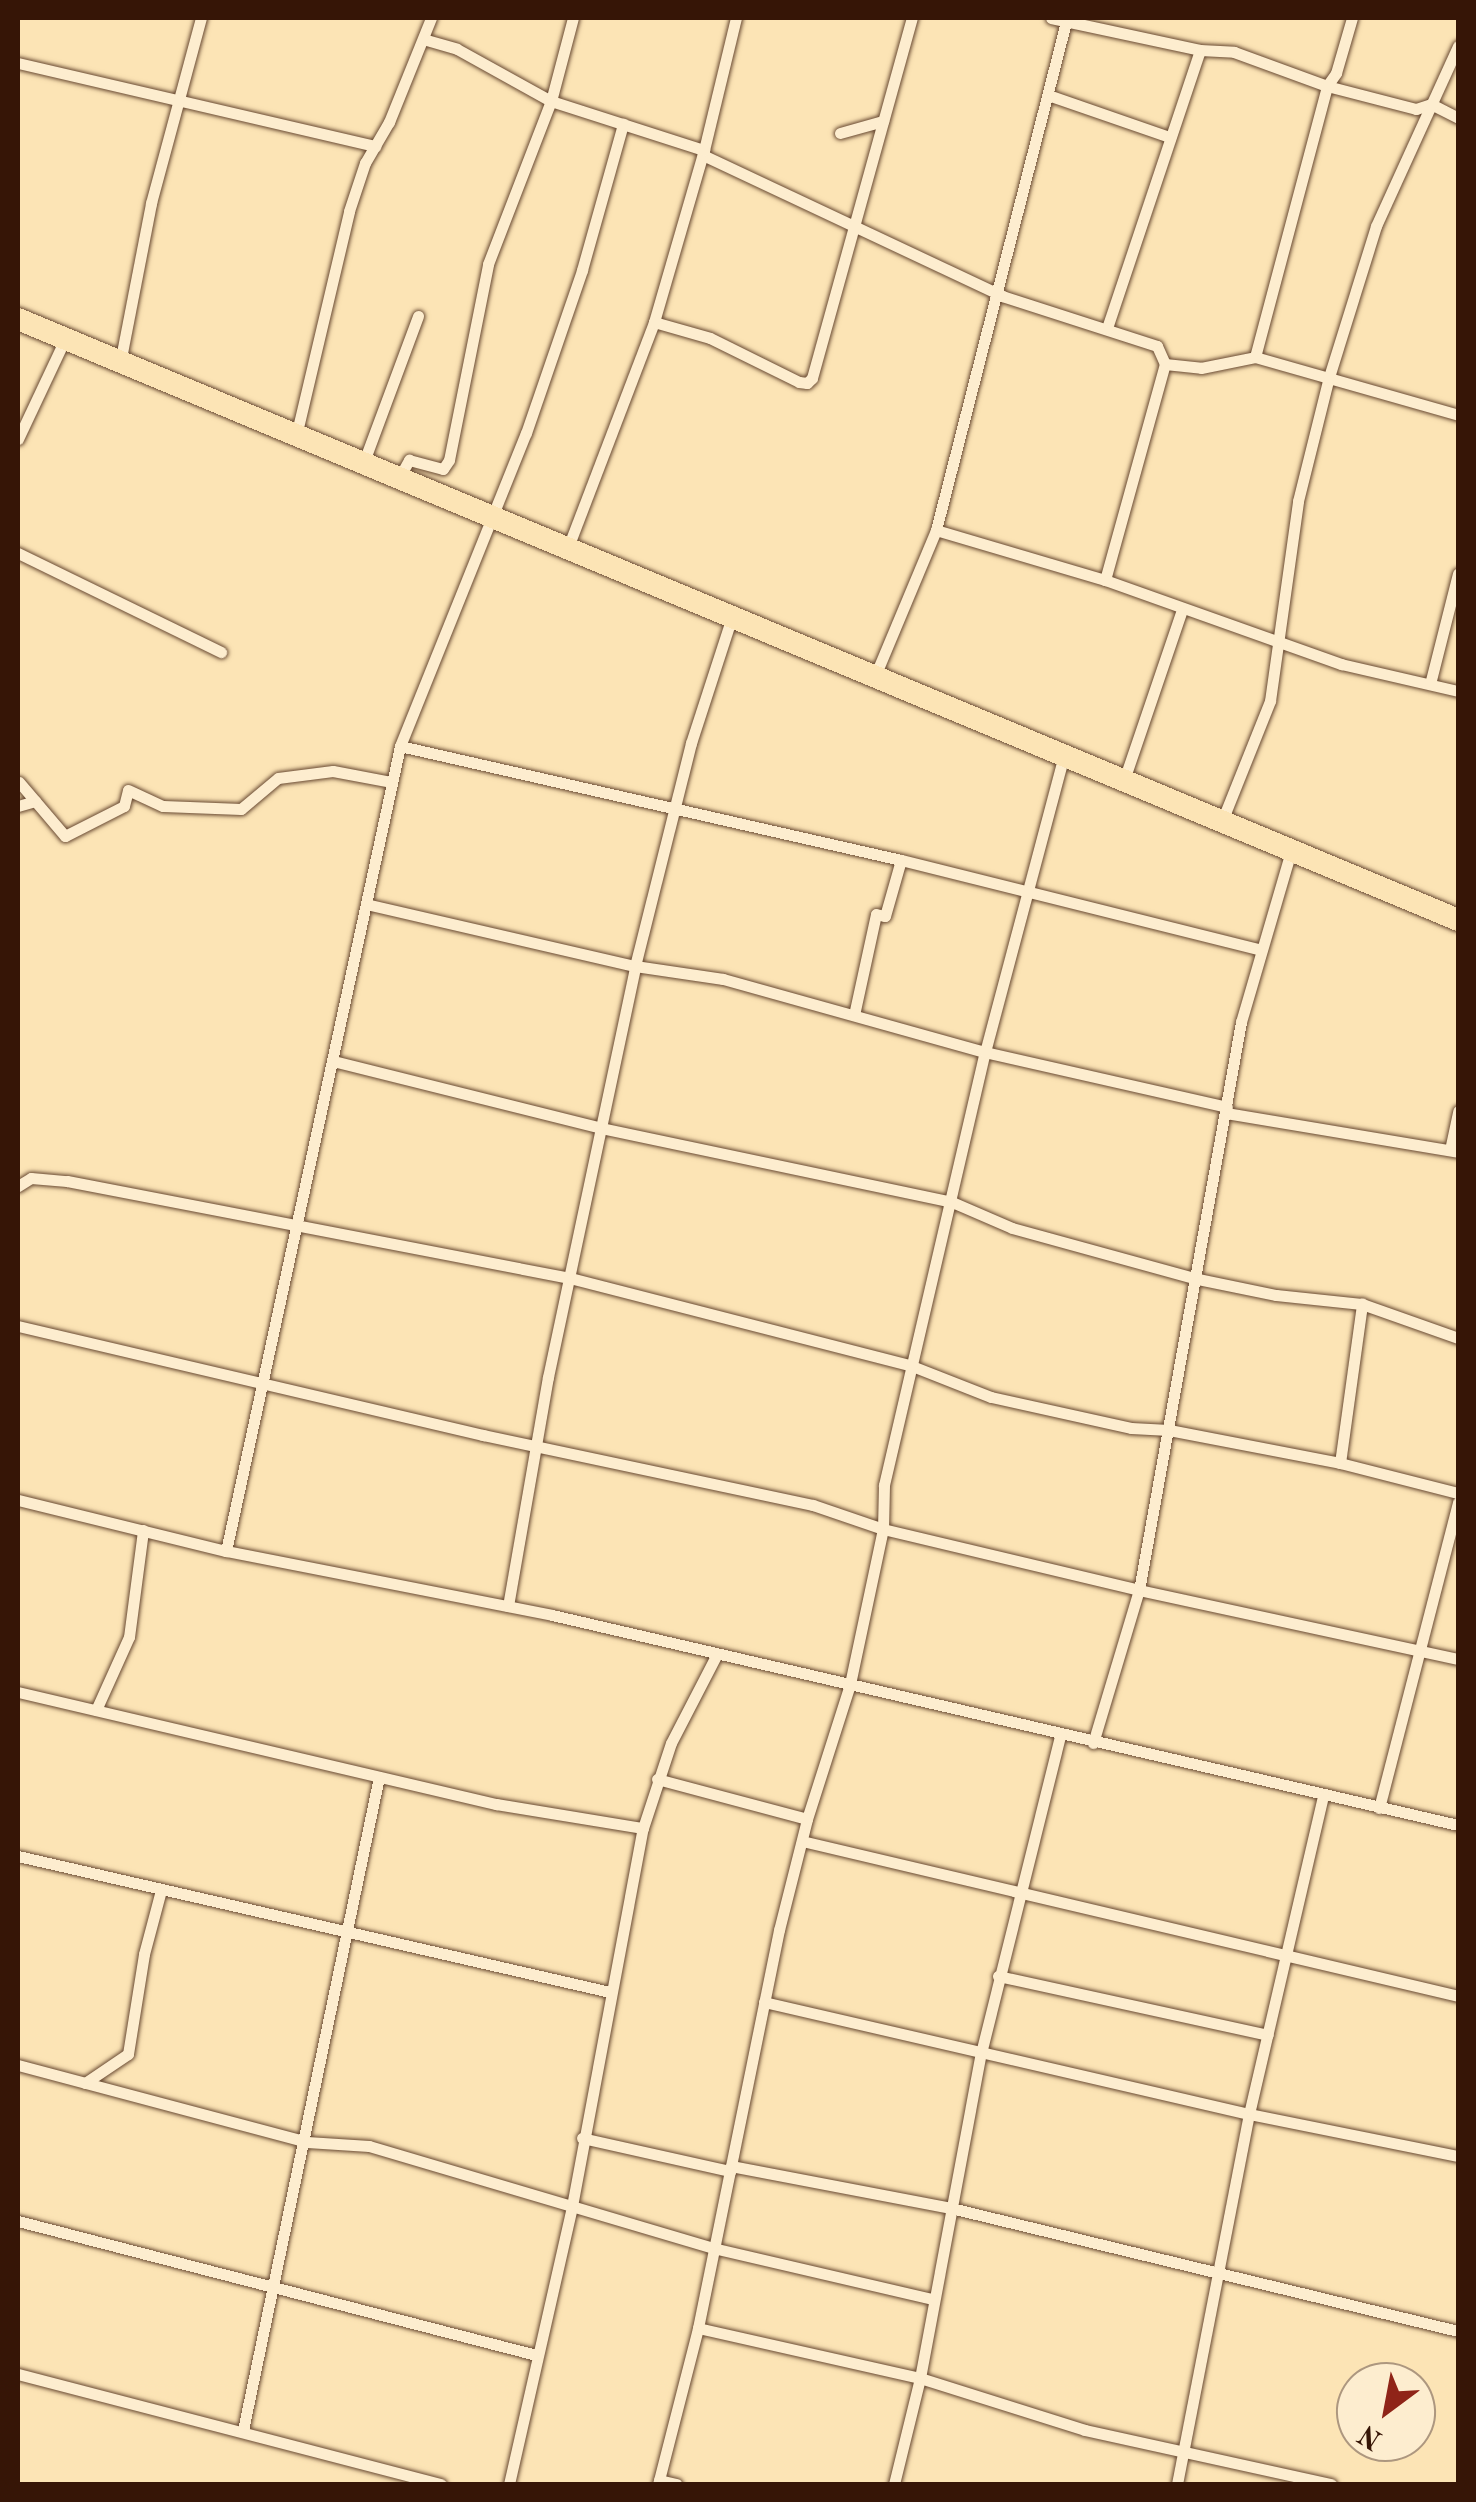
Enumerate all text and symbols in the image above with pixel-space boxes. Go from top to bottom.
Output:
north arrow [1336,2362,1436,2462]
text: N [1355,2418,1388,2453]

